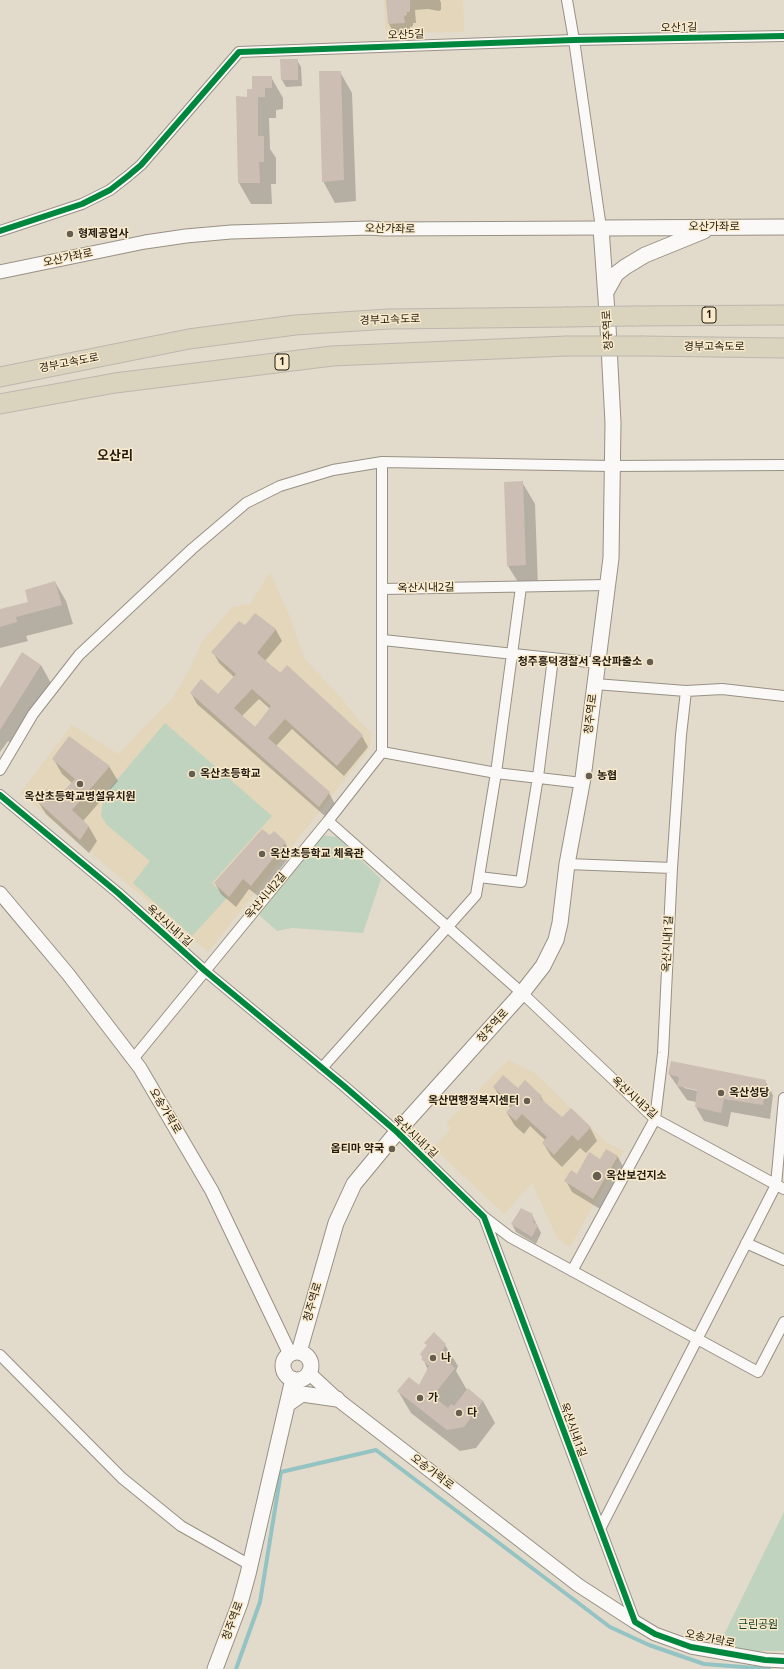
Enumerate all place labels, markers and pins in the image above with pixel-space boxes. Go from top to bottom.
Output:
place label: 형제공업사 [78,227,129,241]
marker: 형제공업사 [65,229,75,239]
place label: 청주흥덕경찰서 옥산파출소 [518,655,642,669]
marker: 청주흥덕경찰서 옥산파출소 [645,657,655,667]
place label: 옥산초등학교 [200,767,261,781]
marker: 옥산초등학교 [187,769,197,779]
place label: 농협 [597,769,617,783]
marker: 농협 [584,771,594,781]
marker: 옥산초등학교병설유치원 [75,779,85,789]
place label: 옥산초등학교병설유치원 [24,790,136,804]
place label: 옥산초등학교 체육관 [270,847,364,861]
marker: 옥산초등학교 체육관 [257,849,267,859]
place label: 옥산성당 [729,1086,769,1100]
marker: 옥산성당 [716,1088,726,1098]
place label: 옥산면행정복지센터 [428,1094,519,1108]
marker: 옥산면행정복지센터 [522,1096,532,1106]
place label: 옵티마 약국 [331,1142,384,1156]
marker: 옵티마 약국 [387,1144,397,1154]
place label: 옥산보건지소 [606,1169,667,1183]
marker: 옥산보건지소 [591,1170,603,1182]
place label: 나 [441,1351,451,1365]
marker: 나 [428,1353,438,1363]
place label: 가 [428,1391,438,1405]
marker: 가 [415,1393,425,1403]
place label: 다 [467,1406,477,1420]
marker: 다 [454,1408,464,1418]

